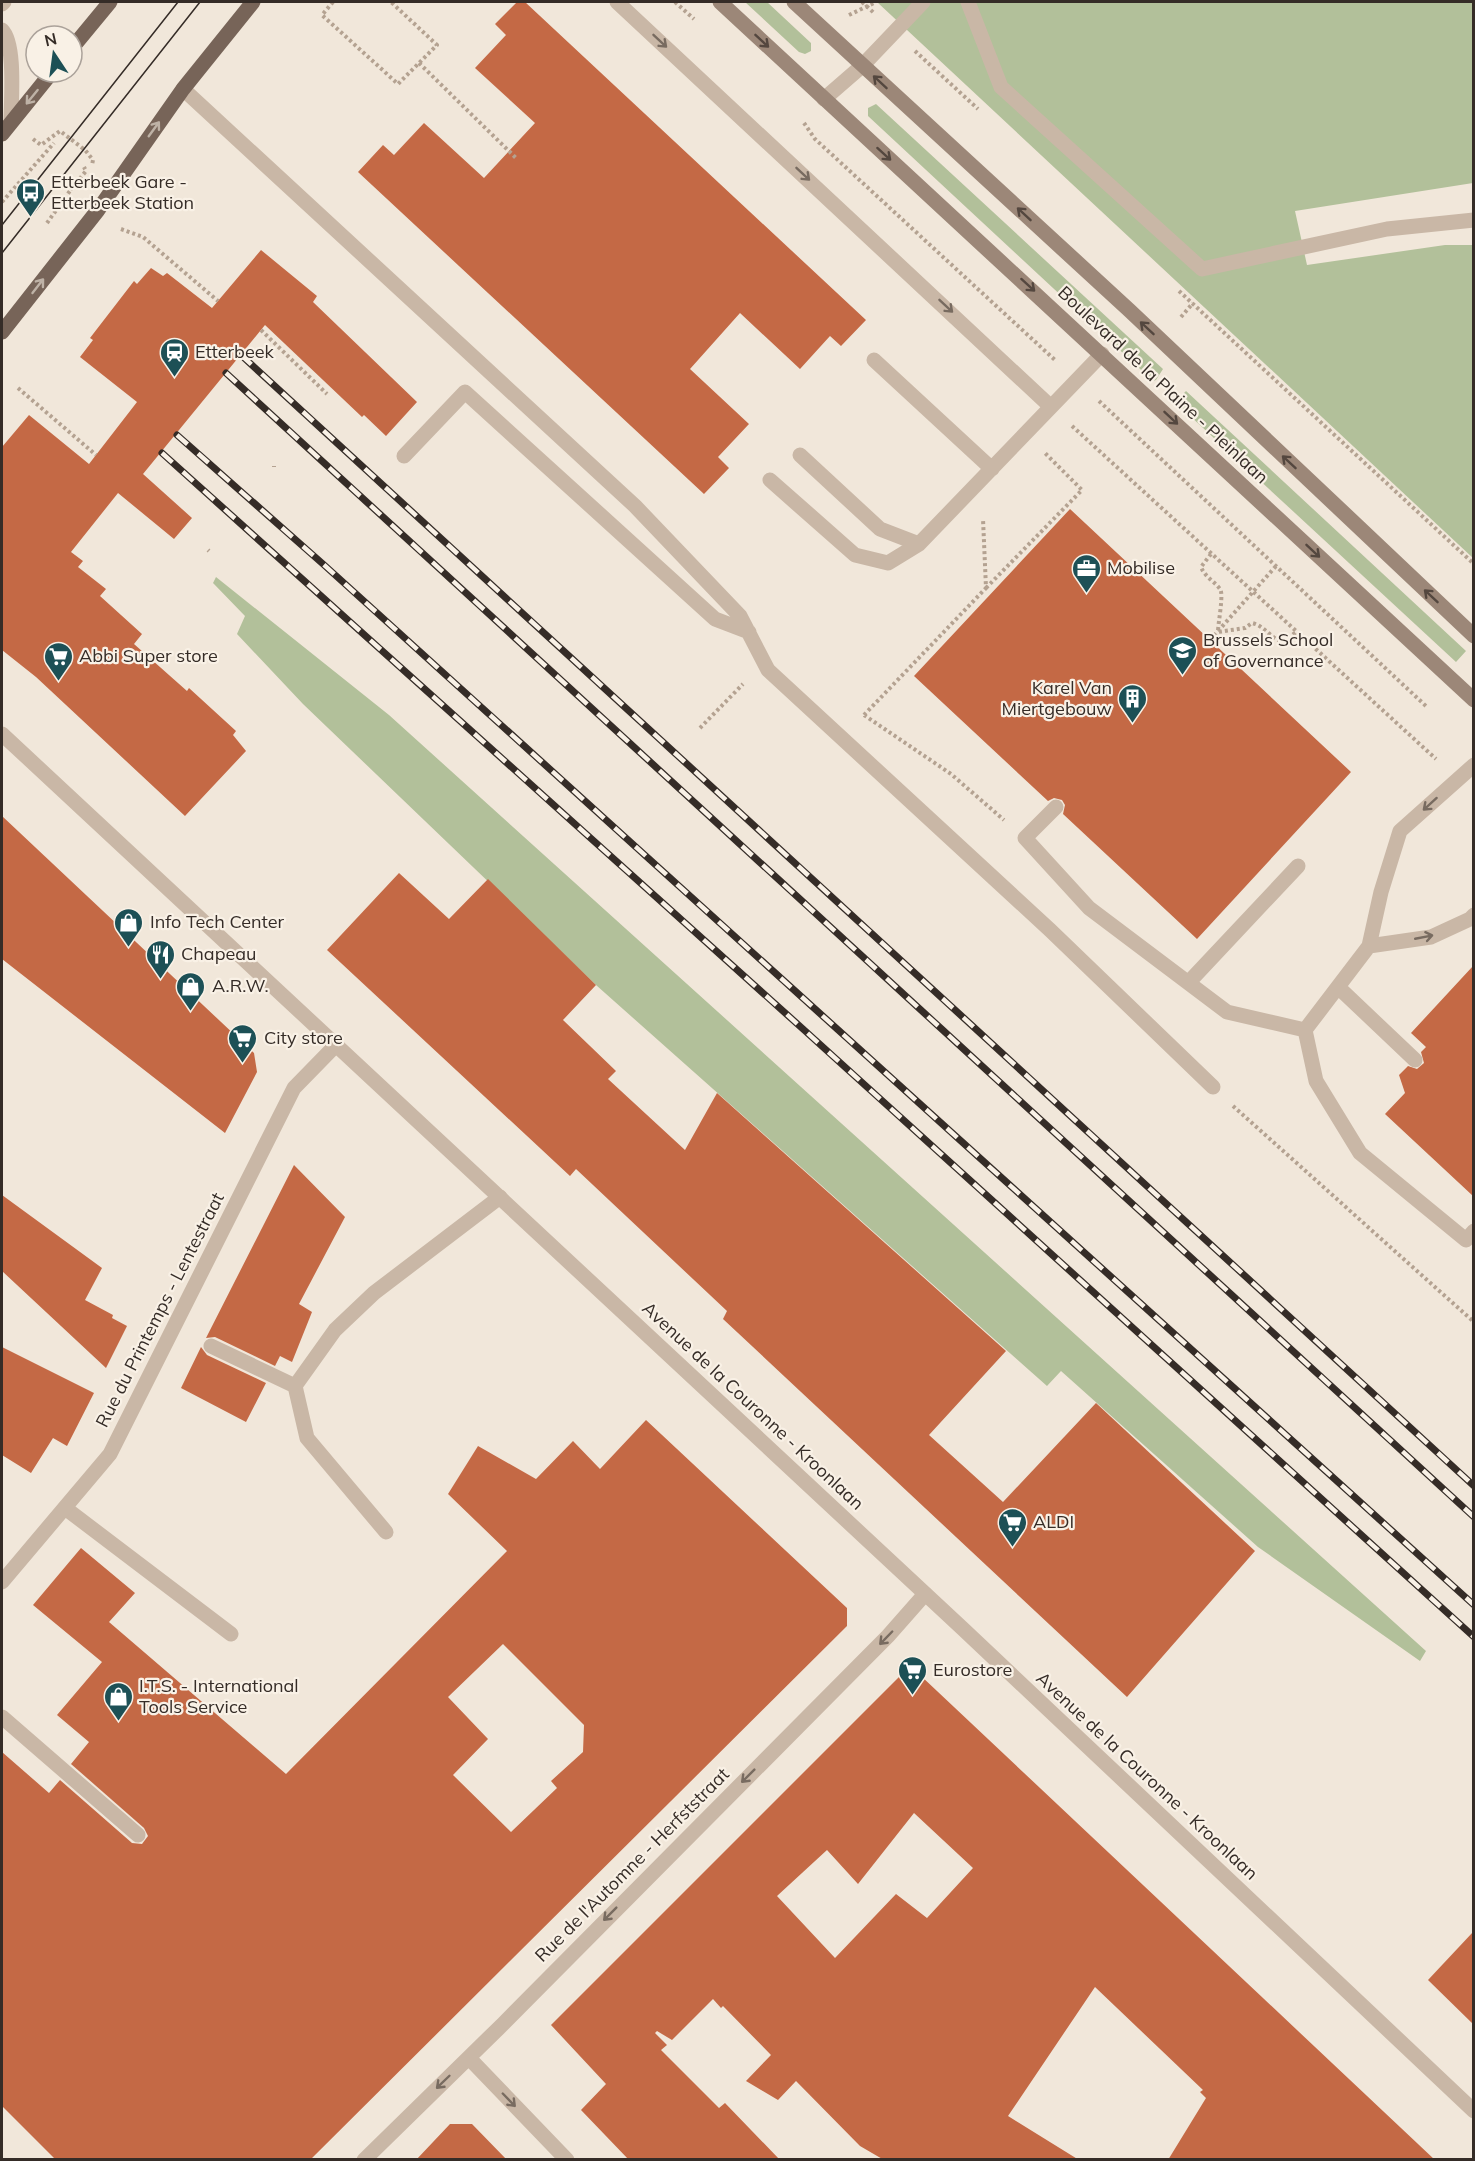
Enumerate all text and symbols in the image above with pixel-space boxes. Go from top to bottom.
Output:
north arrow [24,24,84,84]
text: N [42,28,59,50]
one-way arrow [652,34,667,48]
one-way arrow [755,34,770,49]
one-way arrow [873,75,888,89]
one-way arrow [25,89,38,105]
one-way arrow [148,122,160,138]
one-way arrow [876,147,891,161]
one-way arrow [795,167,810,181]
place label: Etterbeek Gare - Etterbeek Station [51,170,194,214]
bus stop icon: Etterbeek Gare - Etterbeek Station [14,176,46,218]
one-way arrow [1016,207,1031,221]
one-way arrow [31,278,44,294]
one-way arrow [1020,278,1035,292]
street label: Boulevard de la Plaine - Pleinlaan [1053,281,1273,488]
one-way arrow [938,299,953,314]
one-way arrow [1140,321,1155,335]
station icon: Etterbeek [158,336,190,378]
place label: Etterbeek [195,340,274,363]
one-way arrow [1163,411,1178,425]
one-way arrow [1282,455,1297,469]
one-way arrow [1306,544,1321,558]
office icon: Mobilise [1070,552,1102,594]
place label: Mobilise [1107,556,1175,579]
one-way arrow [1424,589,1439,603]
place label: Brussels School of Governance [1203,628,1333,672]
school or university icon: Brussels School of Governance [1166,634,1198,676]
supermarket icon: Abbi Super store [42,640,74,682]
place label: Abbi Super store [79,644,218,667]
place label: Karel Van Miertgebouw [1002,676,1112,720]
building icon: Karel Van Miertgebouw [1117,682,1149,724]
one-way arrow [1423,797,1438,811]
shop icon: Info Tech Center [113,906,145,948]
place label: Info Tech Center [150,910,284,933]
one-way arrow [1413,931,1433,942]
restaurant icon: Chapeau [144,938,176,980]
place label: Chapeau [181,942,256,965]
shop icon: A.R.W. [175,970,207,1012]
place label: A.R.W. [212,974,269,997]
supermarket icon: City store [227,1022,259,1064]
place label: City store [264,1026,343,1049]
street label: Rue du Printemps - Lentestraat [90,1189,229,1431]
street label: Avenue de la Couronne - Kroonlaan [638,1297,869,1515]
supermarket icon: ALDI [996,1506,1028,1548]
place label: ALDI [1033,1510,1074,1533]
one-way arrow [879,1631,894,1646]
supermarket icon: Eurostore [896,1654,928,1696]
place label: Eurostore [933,1658,1012,1681]
street label: Avenue de la Couronne - Kroonlaan [1032,1667,1263,1885]
place label: I.T.S. - International Tools Service [139,1674,299,1718]
shop icon: I.T.S. - International Tools Service [102,1680,134,1722]
street label: Rue de l'Automne - Herfststraat [530,1763,734,1967]
one-way arrow [741,1769,756,1783]
one-way arrow [603,1906,618,1921]
one-way arrow [436,2075,451,2089]
one-way arrow [502,2093,517,2108]

